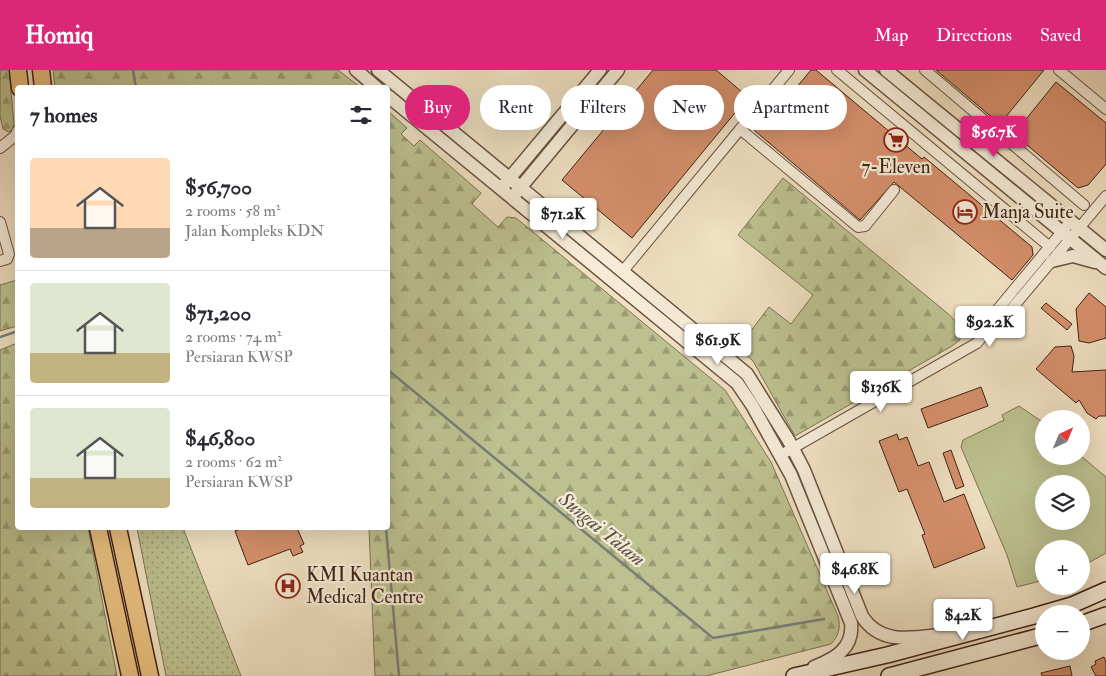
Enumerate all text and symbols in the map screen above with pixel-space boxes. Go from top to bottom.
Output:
text: Homiq [25,20,93,51]
text: Map [875,24,908,47]
text: Directions [936,24,1012,47]
text: Saved [1040,24,1081,47]
chip: Buy [405,85,470,130]
chip: Rent [480,85,551,130]
chip: Filters [561,85,644,130]
chip: New [654,85,724,130]
chip: Apartment [734,85,847,130]
icon: filters [347,101,375,129]
text: 7 homes [30,102,97,129]
pin: $56.7K [953,116,1035,158]
text: $56.7K [971,122,1017,142]
supermarket icon: 7-Eleven [883,127,909,153]
place label: 7-Eleven [862,155,931,179]
text: $56,700 [185,174,252,201]
icon: home [70,178,130,238]
pin: $71.2K [522,198,604,240]
hotel icon: Manja Suite [952,199,978,225]
place label: Manja Suite [982,200,1073,224]
text: 2 rooms · 58 m² [185,201,280,221]
text: $71.2K [541,204,585,224]
text: Jalan Kompleks KDN [185,221,324,241]
text: $71,200 [185,300,251,327]
icon: home [70,303,130,363]
pin: $92.2K [949,306,1031,348]
text: $92.2K [966,312,1014,332]
pin: $61.9K [677,324,759,366]
text: 2 rooms · 74 m² [185,327,281,347]
text: $61.9K [695,330,741,350]
text: Persiaran KWSP [185,347,293,367]
pin: $136K [846,370,916,413]
text: $136K [861,377,901,397]
north arrow [1035,410,1090,465]
map controls [1035,410,1090,660]
text: $46,800 [185,425,255,452]
icon: home [70,428,130,488]
text: 2 rooms · 62 m² [185,452,282,472]
text: Persiaran KWSP [185,472,293,492]
button: layers [1035,475,1090,530]
water label: Sungai Talam [553,486,650,572]
button: + [1035,540,1090,595]
pin: $46.8K [814,552,896,595]
text: $46.8K [831,559,879,579]
place label: KMI Kuantan Medical Centre [306,563,423,609]
hospital icon: KMI Kuantan Medical Centre [275,573,301,599]
pin: $42K [933,598,993,641]
text: $42K [945,605,981,625]
button: − [1035,605,1090,660]

